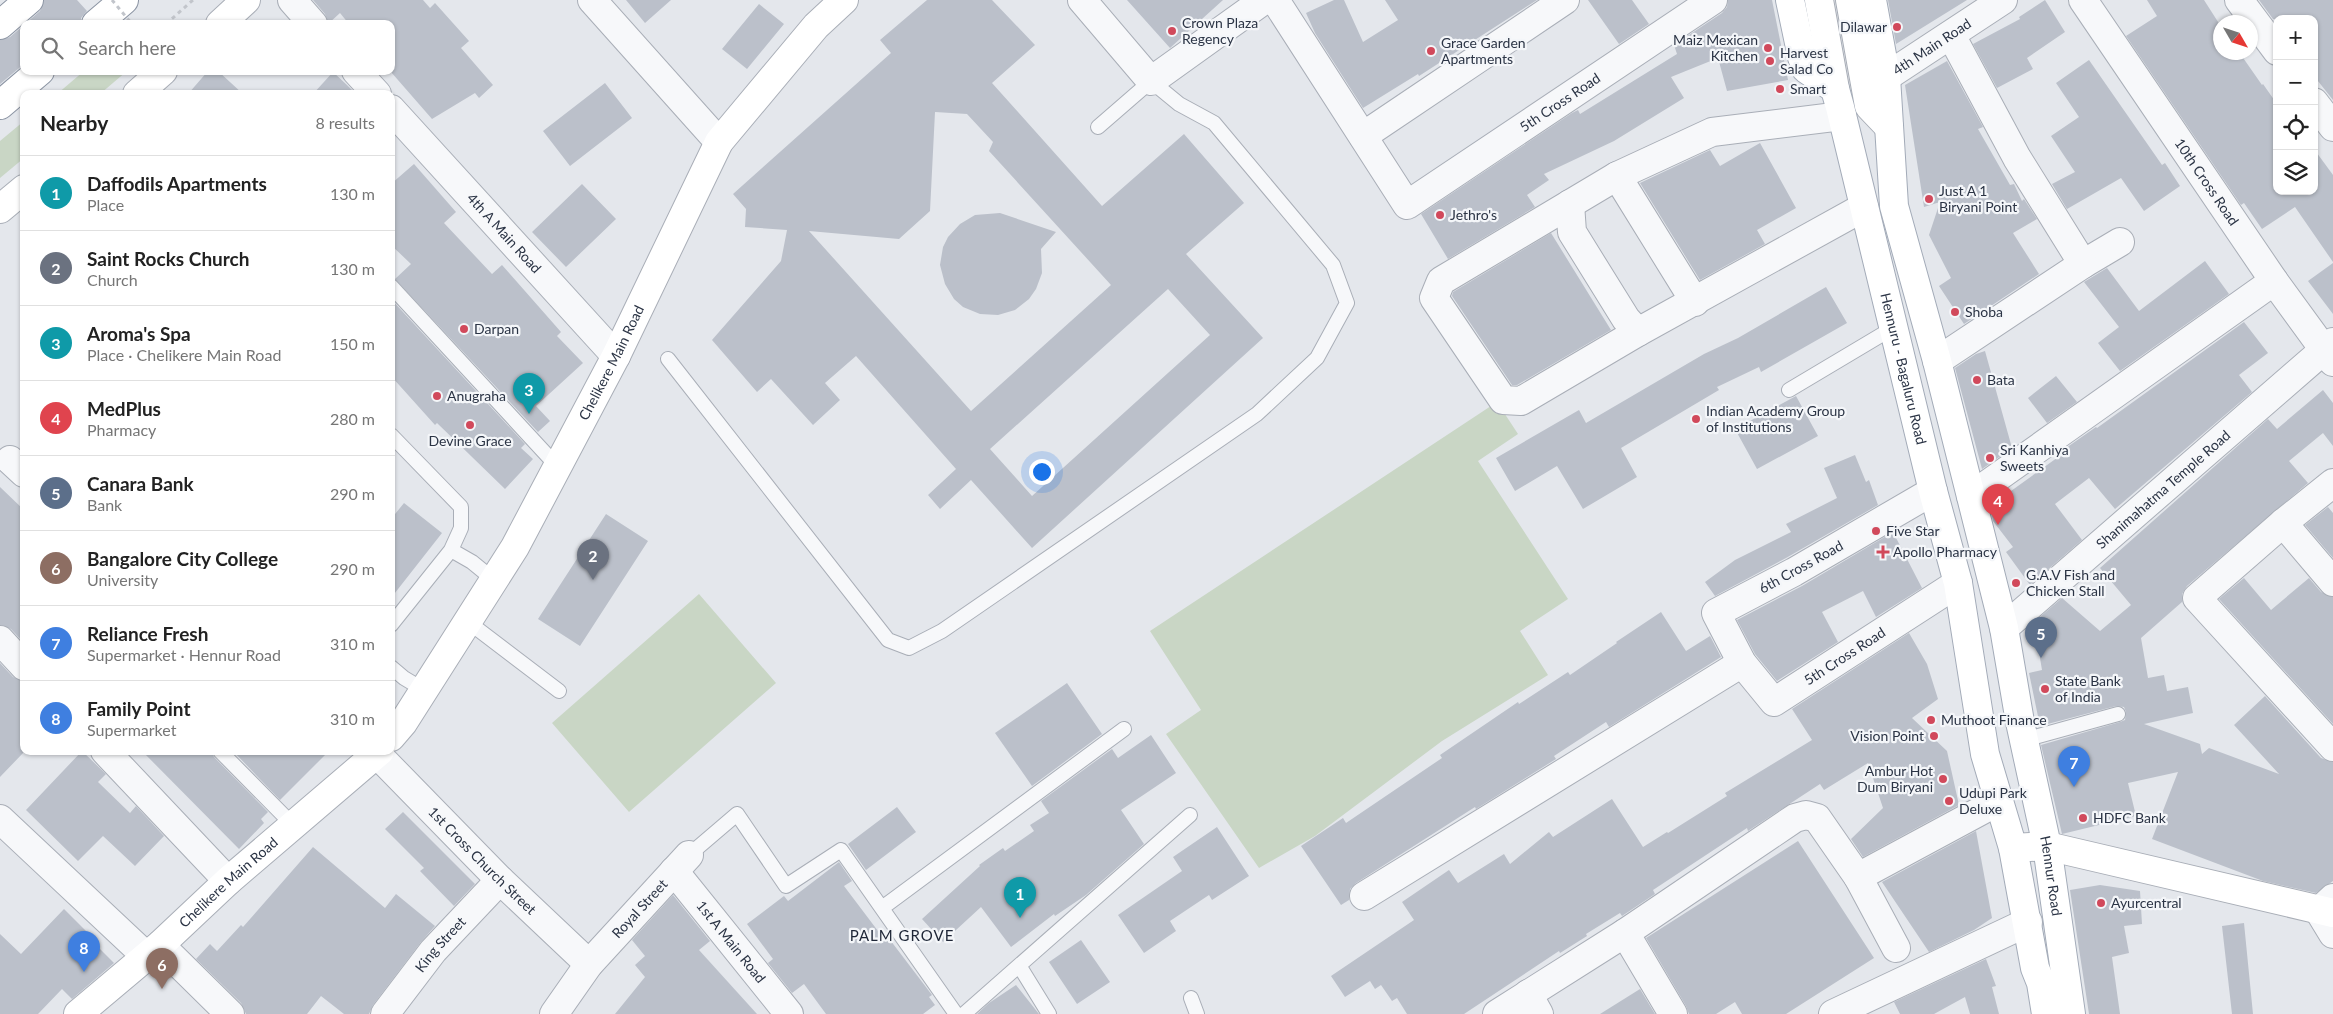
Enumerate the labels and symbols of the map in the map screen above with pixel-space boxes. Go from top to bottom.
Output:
place label: Crown Plaza Regency [1182,14,1258,47]
street label: 4th Main Road [1889,14,1974,78]
north arrow [2213,15,2258,60]
place label: Dilawar [1840,18,1887,35]
marker: Dilawar [1891,21,1903,33]
marker: Crown Plaza Regency [1166,25,1178,37]
place label: Maiz Mexican Kitchen [1673,31,1758,64]
place label: Grace Garden Apartments [1441,34,1526,67]
marker: Maiz Mexican Kitchen [1762,42,1774,54]
place label: Harvest Salad Co [1780,44,1833,77]
marker: Grace Garden Apartments [1425,45,1437,57]
marker: Harvest Salad Co [1764,55,1776,67]
street label: 5th Cross Road [1516,69,1603,135]
place label: Smart [1790,80,1826,97]
marker: Smart [1774,83,1786,95]
street label: 10th Cross Road [2172,135,2243,228]
place label: Just A 1 Biryani Point [1939,182,2017,215]
street label: 4th A Main Road [464,189,545,276]
marker: Just A 1 Biryani Point [1923,193,1935,205]
place label: Jethro's [1450,206,1497,223]
marker: Jethro's [1434,209,1446,221]
street label: Hennuru - Bagaluru Road [1877,291,1930,446]
street label: Chelikere Main Road [575,302,647,423]
place label: Shoba [1965,303,2003,320]
marker: Shoba [1949,306,1961,318]
place label: Darpan [474,320,519,337]
marker: Darpan [458,323,470,335]
place label: Bata [1987,371,2015,388]
pin: 3 [513,373,545,414]
marker: Bata [1971,374,1983,386]
place label: Anugraha [447,387,506,404]
marker: Anugraha [431,390,443,402]
place label: Indian Academy Group of Institutions [1706,402,1845,435]
marker: Indian Academy Group of Institutions [1690,413,1702,425]
marker: Devine Grace [464,419,476,431]
street label: Shanimahatma Temple Road [2092,426,2233,552]
place label: Devine Grace [428,432,512,449]
place label: Sri Kanhiya Sweets [2000,441,2069,474]
marker: Sri Kanhiya Sweets [1984,452,1996,464]
your location [1029,459,1055,485]
pin: 4 [1982,484,2014,525]
place label: Five Star [1886,522,1940,539]
marker: Five Star [1870,525,1882,537]
street label: 6th Cross Road [1756,536,1846,597]
pin: 2 [577,539,609,580]
place label: Apollo Pharmacy [1893,543,1998,560]
marker: Apollo Pharmacy [1877,546,1889,558]
place label: G.A.V Fish and Chicken Stall [2026,566,2115,599]
marker: G.A.V Fish and Chicken Stall [2010,577,2022,589]
pin: 5 [2025,617,2057,658]
street label: 5th Cross Road [1801,623,1888,688]
place label: State Bank of India [2055,672,2122,705]
marker: State Bank of India [2039,683,2051,695]
place label: Muthoot Finance [1941,711,2047,728]
marker: Muthoot Finance [1925,714,1937,726]
place label: Vision Point [1850,727,1924,744]
marker: Vision Point [1928,730,1940,742]
pin: 7 [2058,746,2090,787]
place label: Ambur Hot Dum Biryani [1857,762,1933,795]
marker: Ambur Hot Dum Biryani [1937,773,1949,785]
place label: Udupi Park Deluxe [1959,784,2028,817]
marker: Udupi Park Deluxe [1943,795,1955,807]
street label: 1st Cross Church Street [425,803,540,918]
place label: HDFC Bank [2093,809,2167,826]
marker: HDFC Bank [2077,812,2089,824]
street label: Chelikere Main Road [175,833,281,931]
street label: Hennur Road [2037,834,2066,917]
street label: Royal Street [608,875,671,941]
pin: 1 [1004,877,1036,918]
place label: Ayurcentral [2111,894,2182,911]
street label: 1st A Main Road [693,897,770,986]
marker: Ayurcentral [2095,897,2107,909]
street label: King Street [411,913,469,975]
district label: PALM GROVE [850,926,954,944]
pin: 8 [68,931,100,972]
pin: 6 [146,948,178,989]

